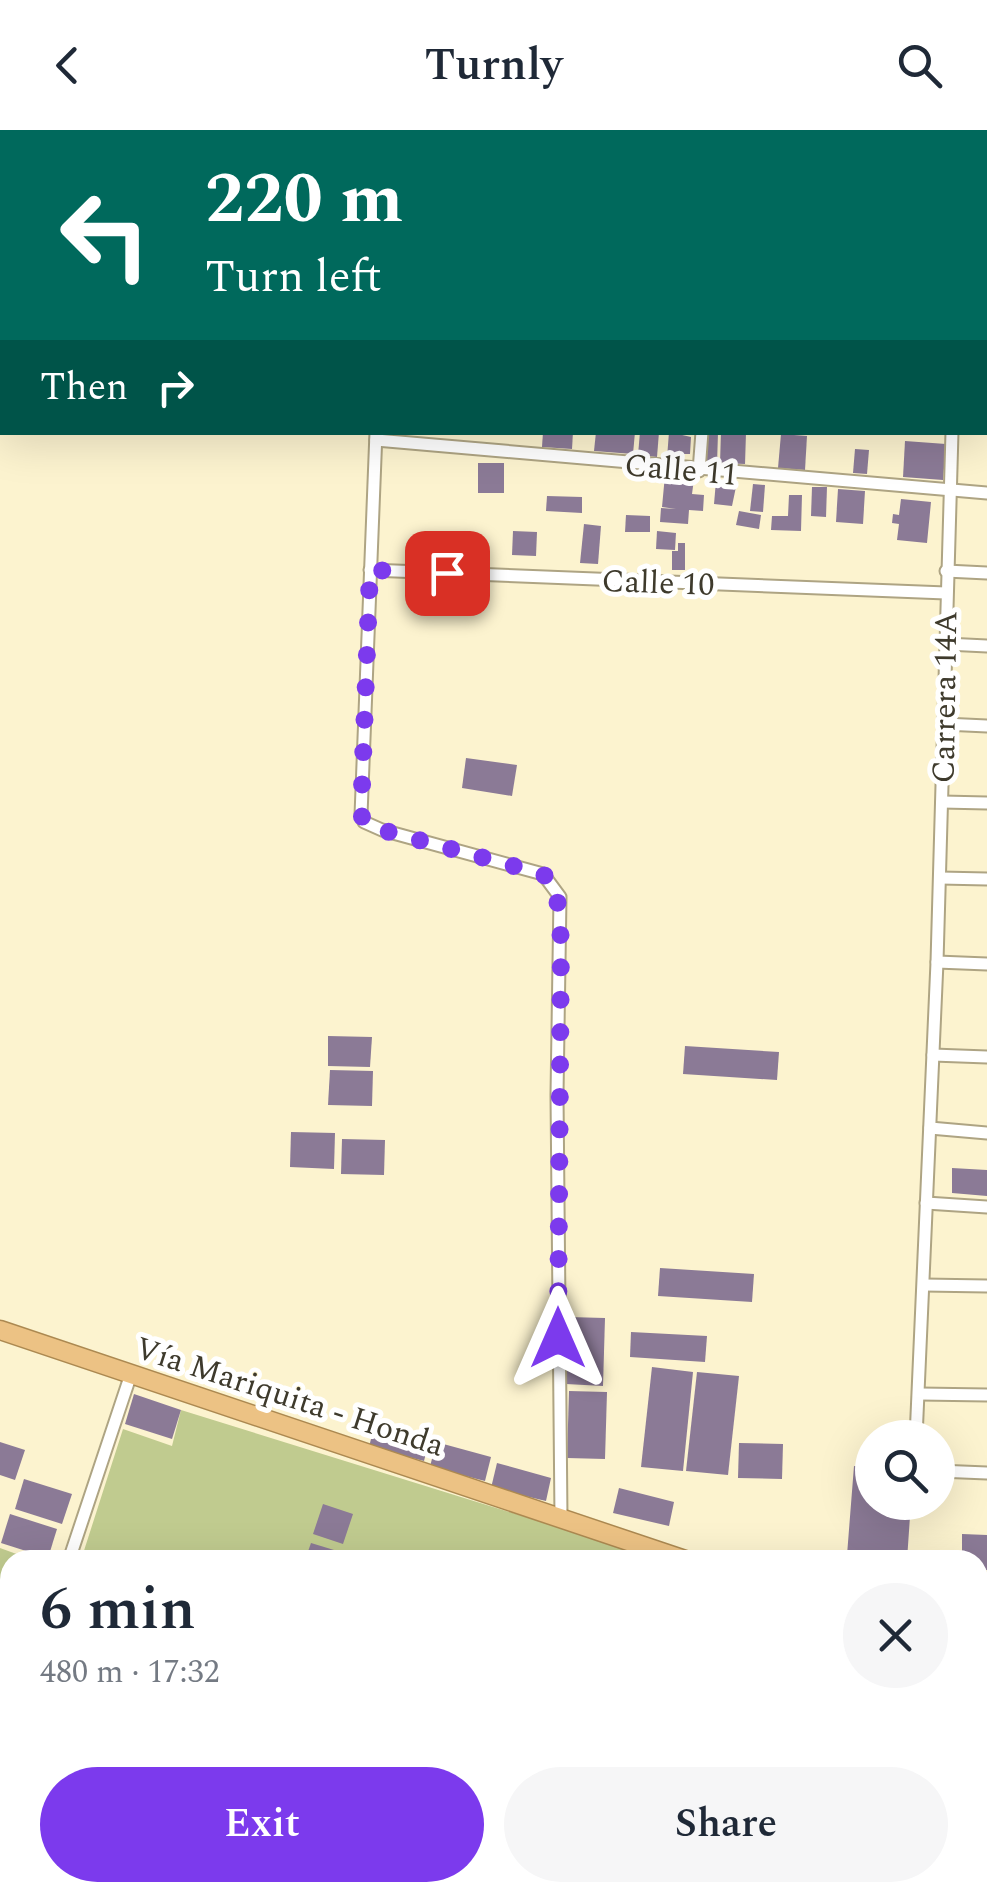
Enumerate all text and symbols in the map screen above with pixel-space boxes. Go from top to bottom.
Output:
text: Turnly [424,31,563,100]
icon: back [40,38,95,93]
icon: search [892,38,947,93]
text: 220 m [205,147,403,253]
icon: left [40,170,170,300]
text: Turn left [205,243,382,312]
text: Then [40,359,128,417]
icon: right [148,360,203,415]
street label: Calle 11 [622,441,739,500]
pin [405,531,490,616]
icon: arrive [420,546,475,601]
street label: Calle 10 [601,557,715,610]
street label: Carrera 14A [919,610,972,784]
position arrow [506,1286,610,1390]
street label: Vía Mariquita - Honda [129,1324,451,1471]
map controls [855,1420,955,1520]
button: search [855,1420,955,1520]
text: 6 min [40,1564,196,1656]
button: close [843,1583,948,1688]
text: 480 m · 17:32 [40,1648,220,1697]
button: Exit [40,1767,484,1882]
button: Share [504,1767,948,1882]

